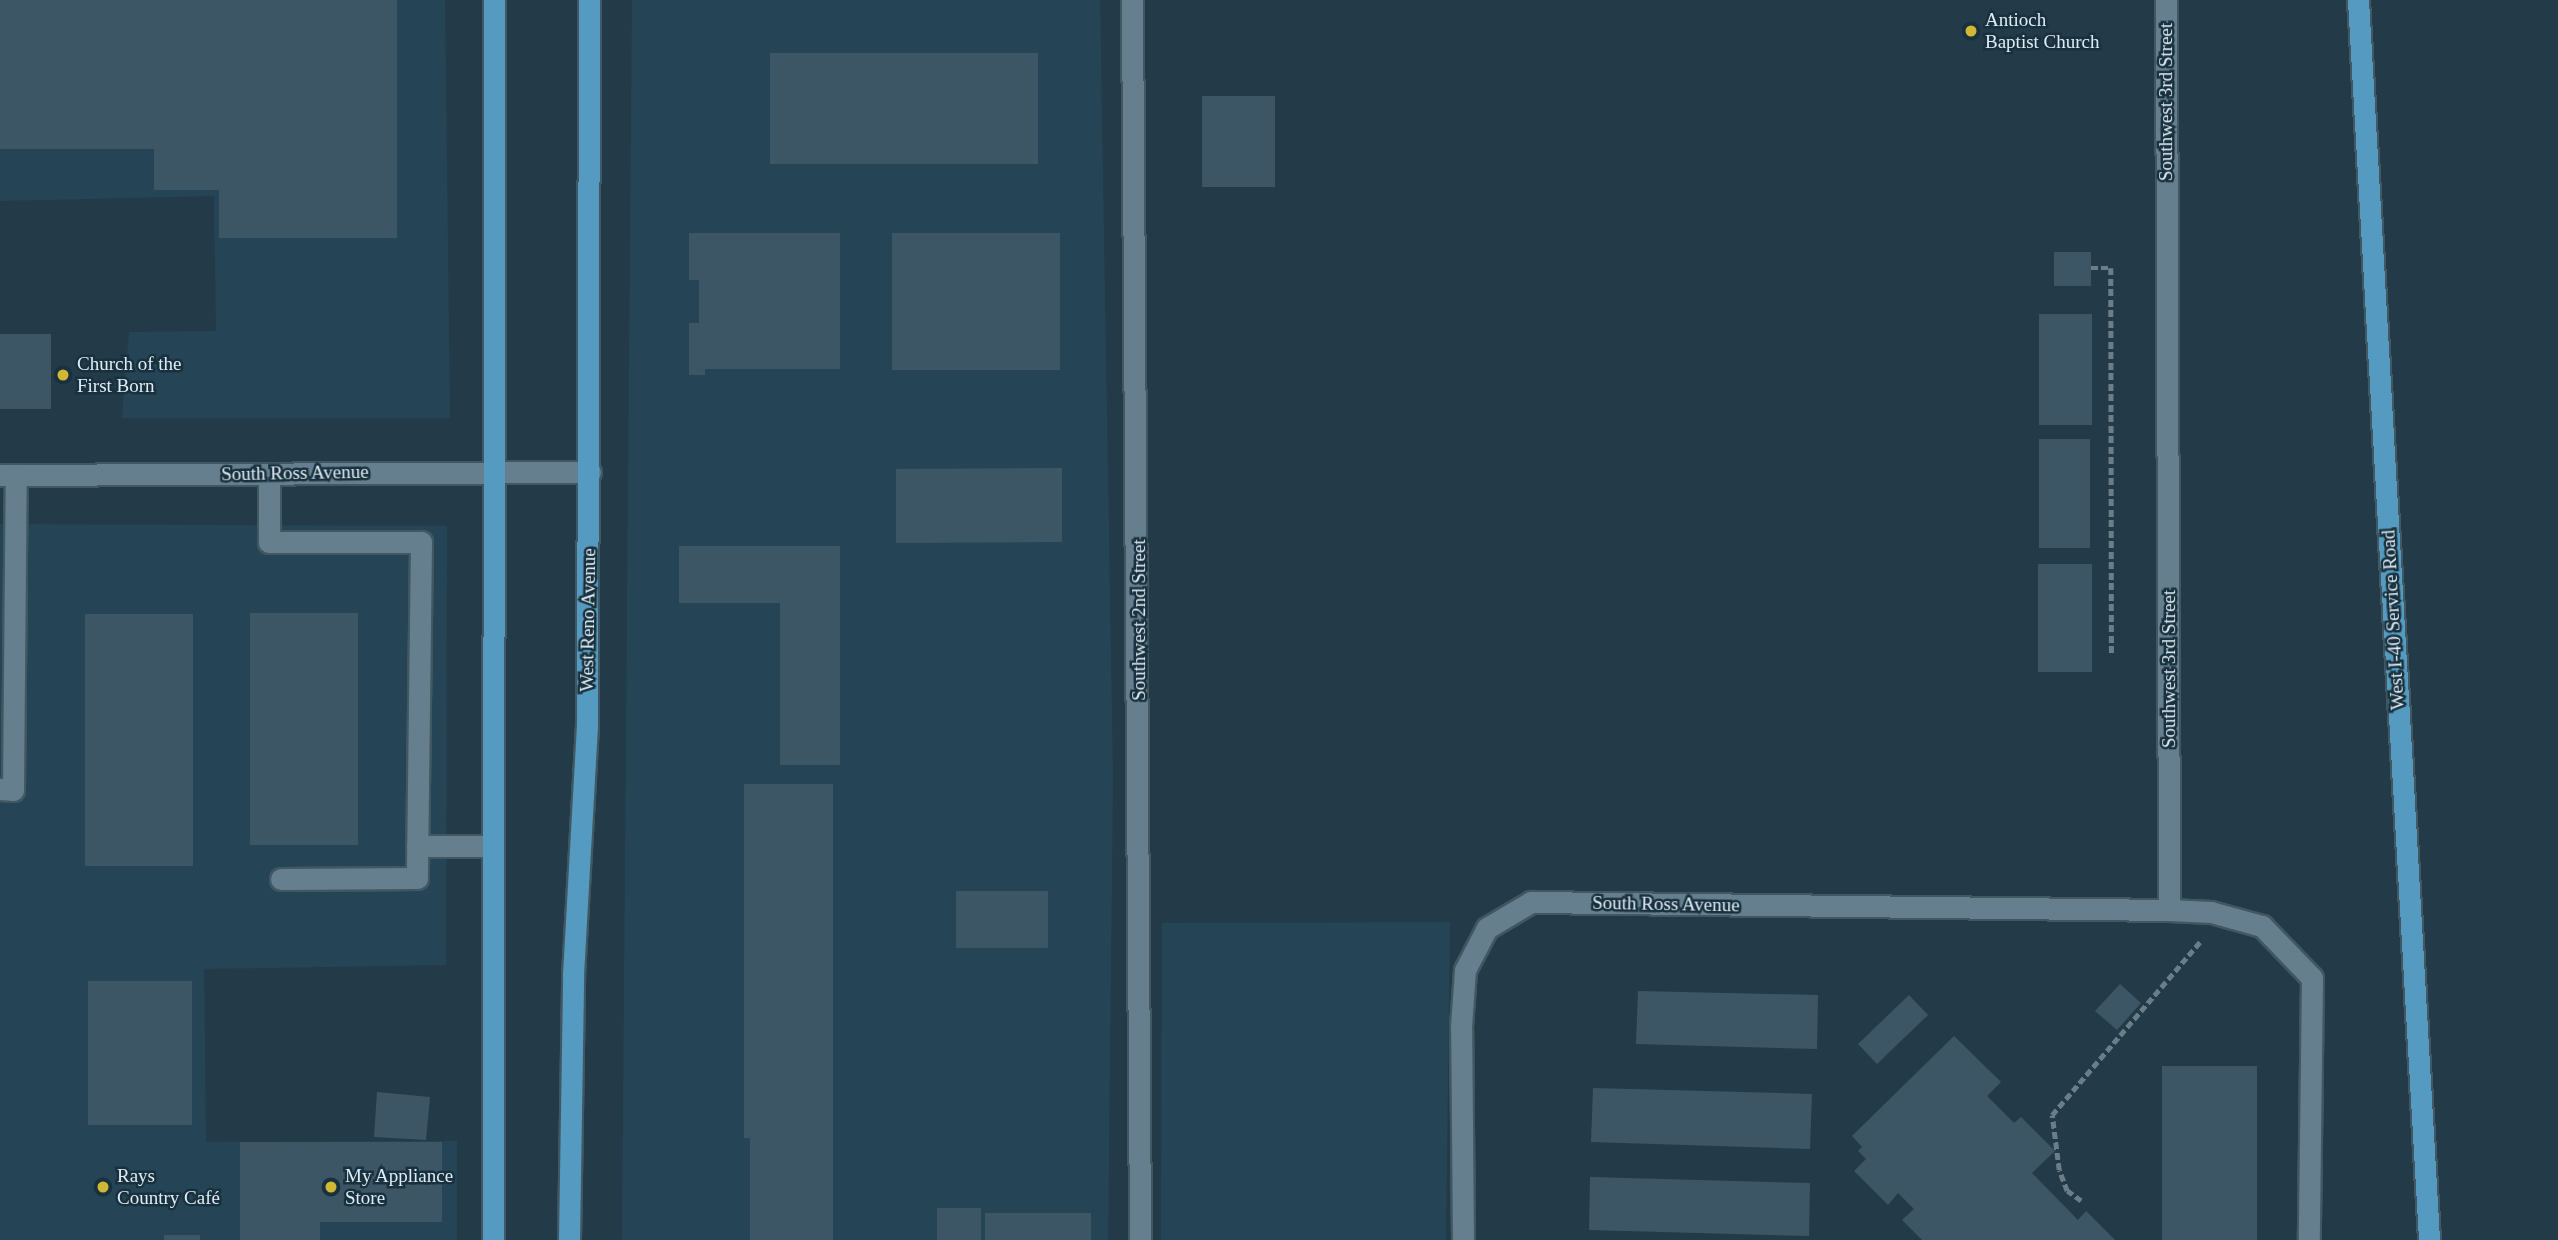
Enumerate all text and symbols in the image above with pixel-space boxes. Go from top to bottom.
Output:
place label: Antioch Baptist Church [1985,9,2100,53]
marker: Antioch Baptist Church [1963,23,1979,39]
street label: Southwest 3rd Street [2155,23,2177,181]
place label: Church of the First Born [77,353,181,397]
marker: Church of the First Born [55,367,71,383]
street label: South Ross Avenue [221,460,369,486]
street label: West I-40 Service Road [2377,529,2409,711]
street label: Southwest 2nd Street [1128,539,1150,701]
street label: West Reno Avenue [575,547,601,693]
street label: Southwest 3rd Street [2158,590,2180,748]
street label: South Ross Avenue [1592,891,1740,917]
place label: Rays Country Café [117,1165,220,1209]
place label: My Appliance Store [345,1165,454,1209]
marker: Rays Country Café [95,1179,111,1195]
marker: My Appliance Store [323,1179,339,1195]

